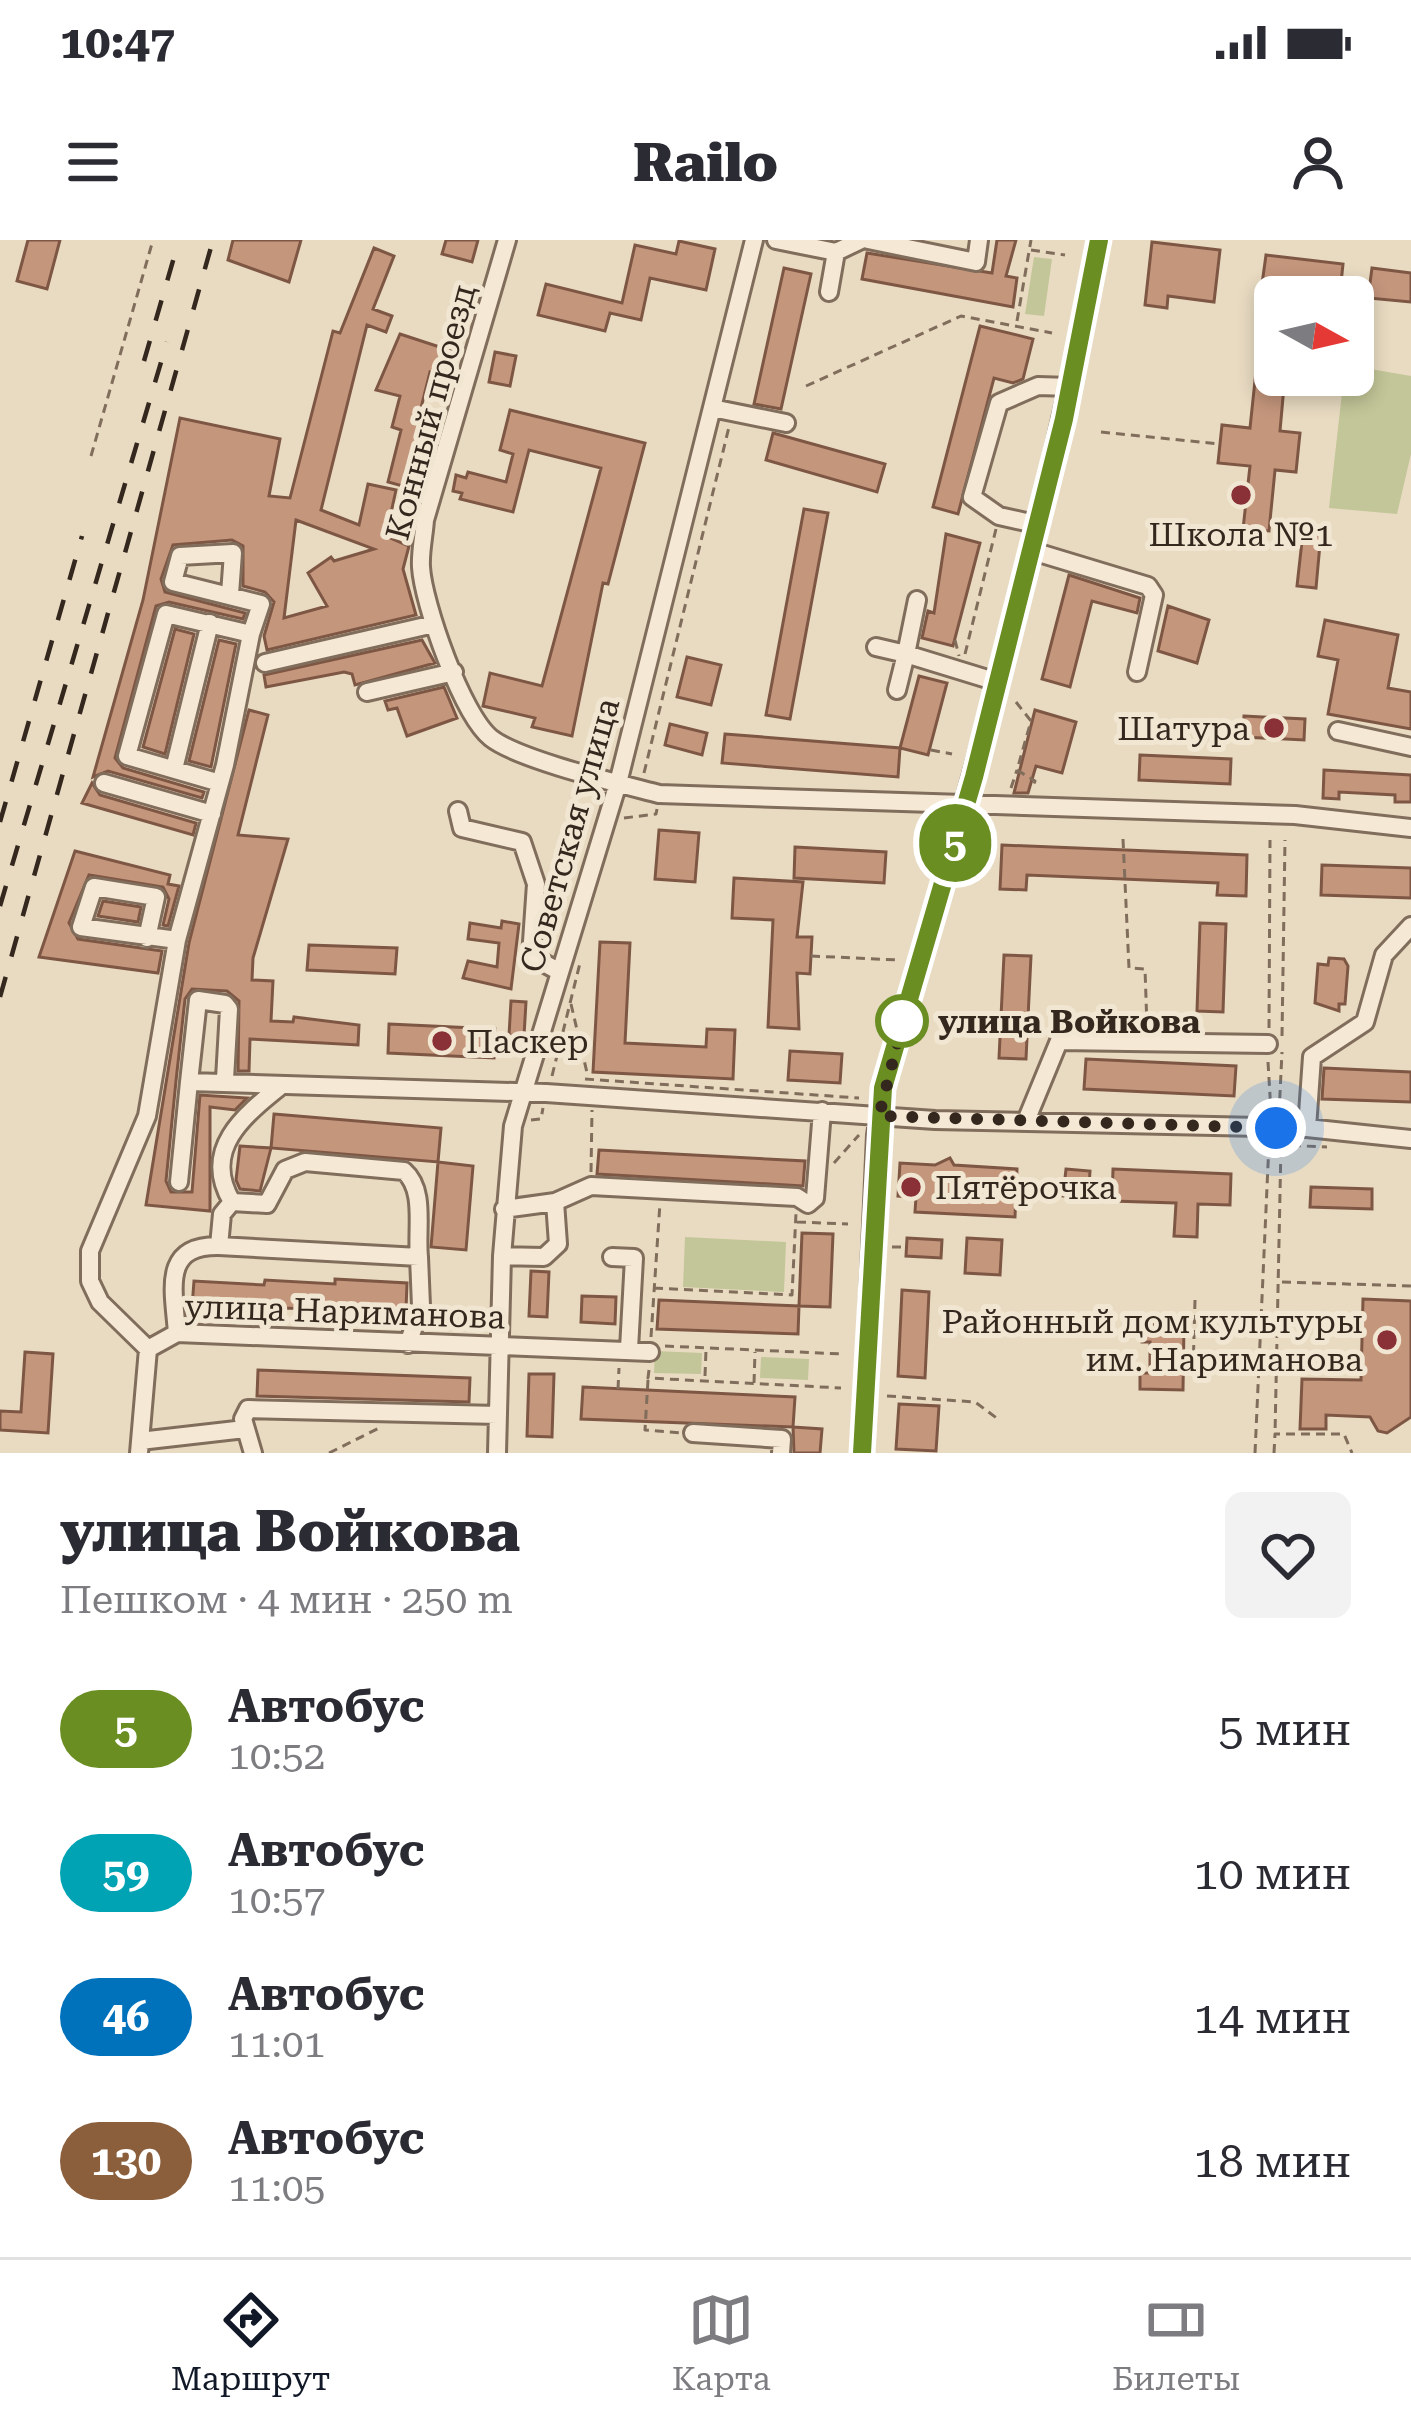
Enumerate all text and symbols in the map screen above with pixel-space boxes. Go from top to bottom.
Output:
text: 10:47 [60,16,175,69]
icon: menu [60,129,126,195]
icon: person [1285,129,1351,195]
text: Railo [633,131,778,194]
north arrow [1254,276,1374,396]
map controls [1254,276,1374,396]
street label: Конный проезд [378,280,483,544]
marker: Школа №1 [1228,482,1254,508]
place label: Школа №1 [1148,515,1334,554]
street label: Советская улица [512,693,627,977]
place label: Шатура [1117,709,1250,748]
marker: Шатура [1261,715,1287,741]
line badge: 5 [916,804,994,882]
text: 5 [943,818,967,867]
marker: улица Войкова [877,996,927,1046]
place label: улица Войкова [938,1002,1201,1041]
place label: Паскер [466,1022,588,1061]
marker: Паскер [429,1028,455,1054]
your location [1246,1098,1306,1158]
place label: Пятёрочка [935,1168,1117,1207]
marker: Пятёрочка [898,1174,924,1200]
street label: улица Нариманова [184,1286,506,1337]
place label: Районный дом культуры им. Нариманова [941,1302,1363,1379]
marker: Районный дом культуры им. Нариманова [1374,1327,1400,1353]
button: heart [1225,1492,1351,1618]
text: улица Войкова [60,1498,520,1565]
text: Пешком · 4 мин · 250 m [60,1577,513,1623]
text: Автобус [228,1680,425,1733]
text: 5 мин [1218,1703,1351,1756]
text: 5 [114,1704,138,1753]
text: 10:52 [228,1733,325,1779]
text: Автобус [228,1824,425,1877]
text: 10 мин [1193,1847,1351,1900]
text: 59 [102,1848,150,1897]
text: 10:57 [228,1877,325,1923]
text: Автобус [228,1968,425,2021]
text: 14 мин [1193,1991,1351,2044]
text: 46 [102,1992,150,2041]
text: 11:01 [228,2021,325,2067]
text: Автобус [228,2112,425,2165]
text: 18 мин [1193,2135,1351,2188]
text: 130 [91,2136,161,2185]
text: 11:05 [228,2165,325,2211]
tab: Маршрут [171,2287,330,2398]
tab: Карта [672,2287,771,2398]
tab: Билеты [1112,2287,1240,2398]

